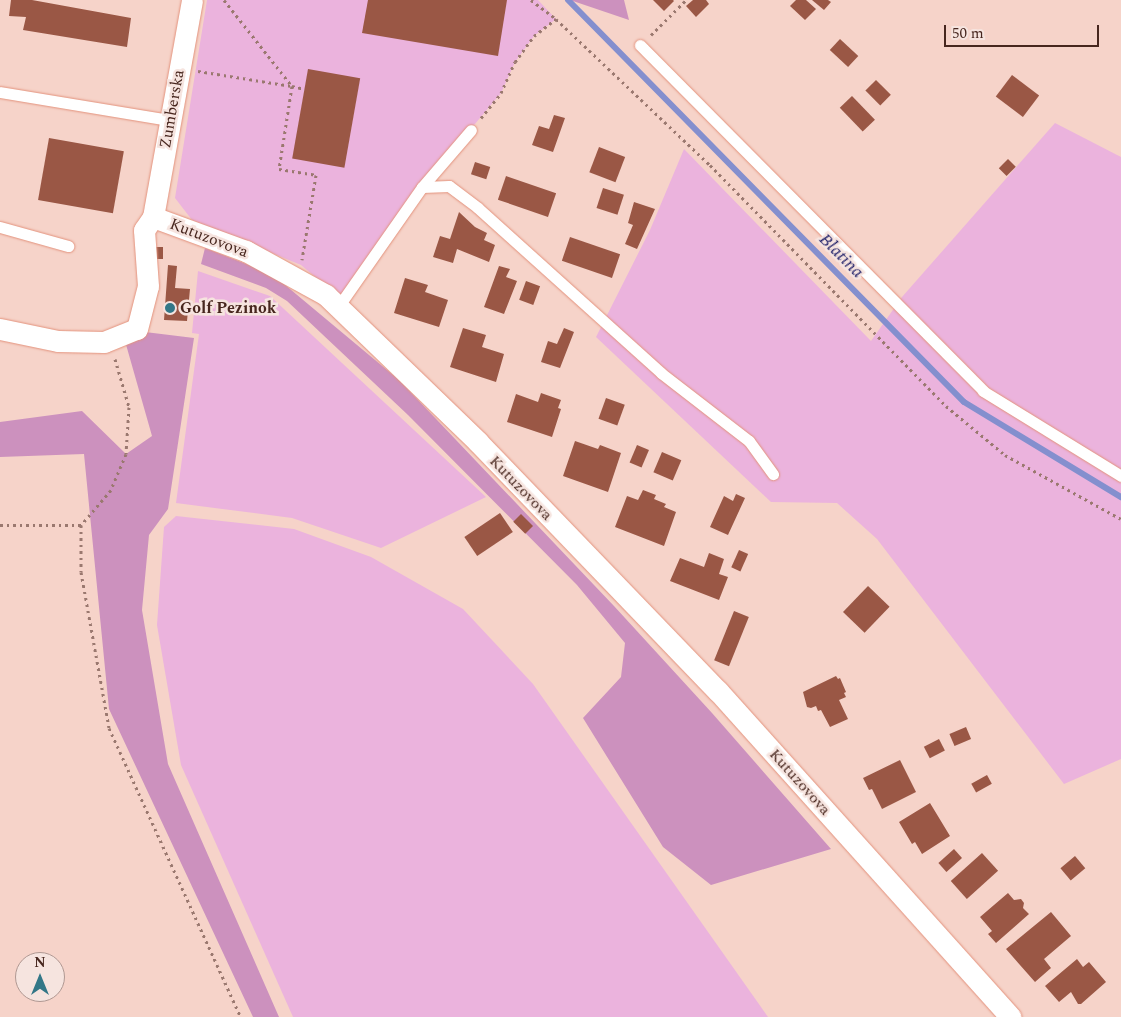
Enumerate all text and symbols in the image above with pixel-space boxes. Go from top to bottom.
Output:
scale bar [946,15,1101,47]
text: 50 m [952,22,984,45]
street label: Zumberska [156,68,188,150]
street label: Kutuzovova [167,214,251,262]
water label: Blatina [814,229,868,283]
place label: Golf Pezinok [180,298,276,318]
marker: Golf Pezinok [164,302,176,314]
street label: Kutuzovova [485,452,557,524]
street label: Kutuzovova [765,745,835,819]
north arrow [15,952,65,1002]
text: N [34,952,46,973]

